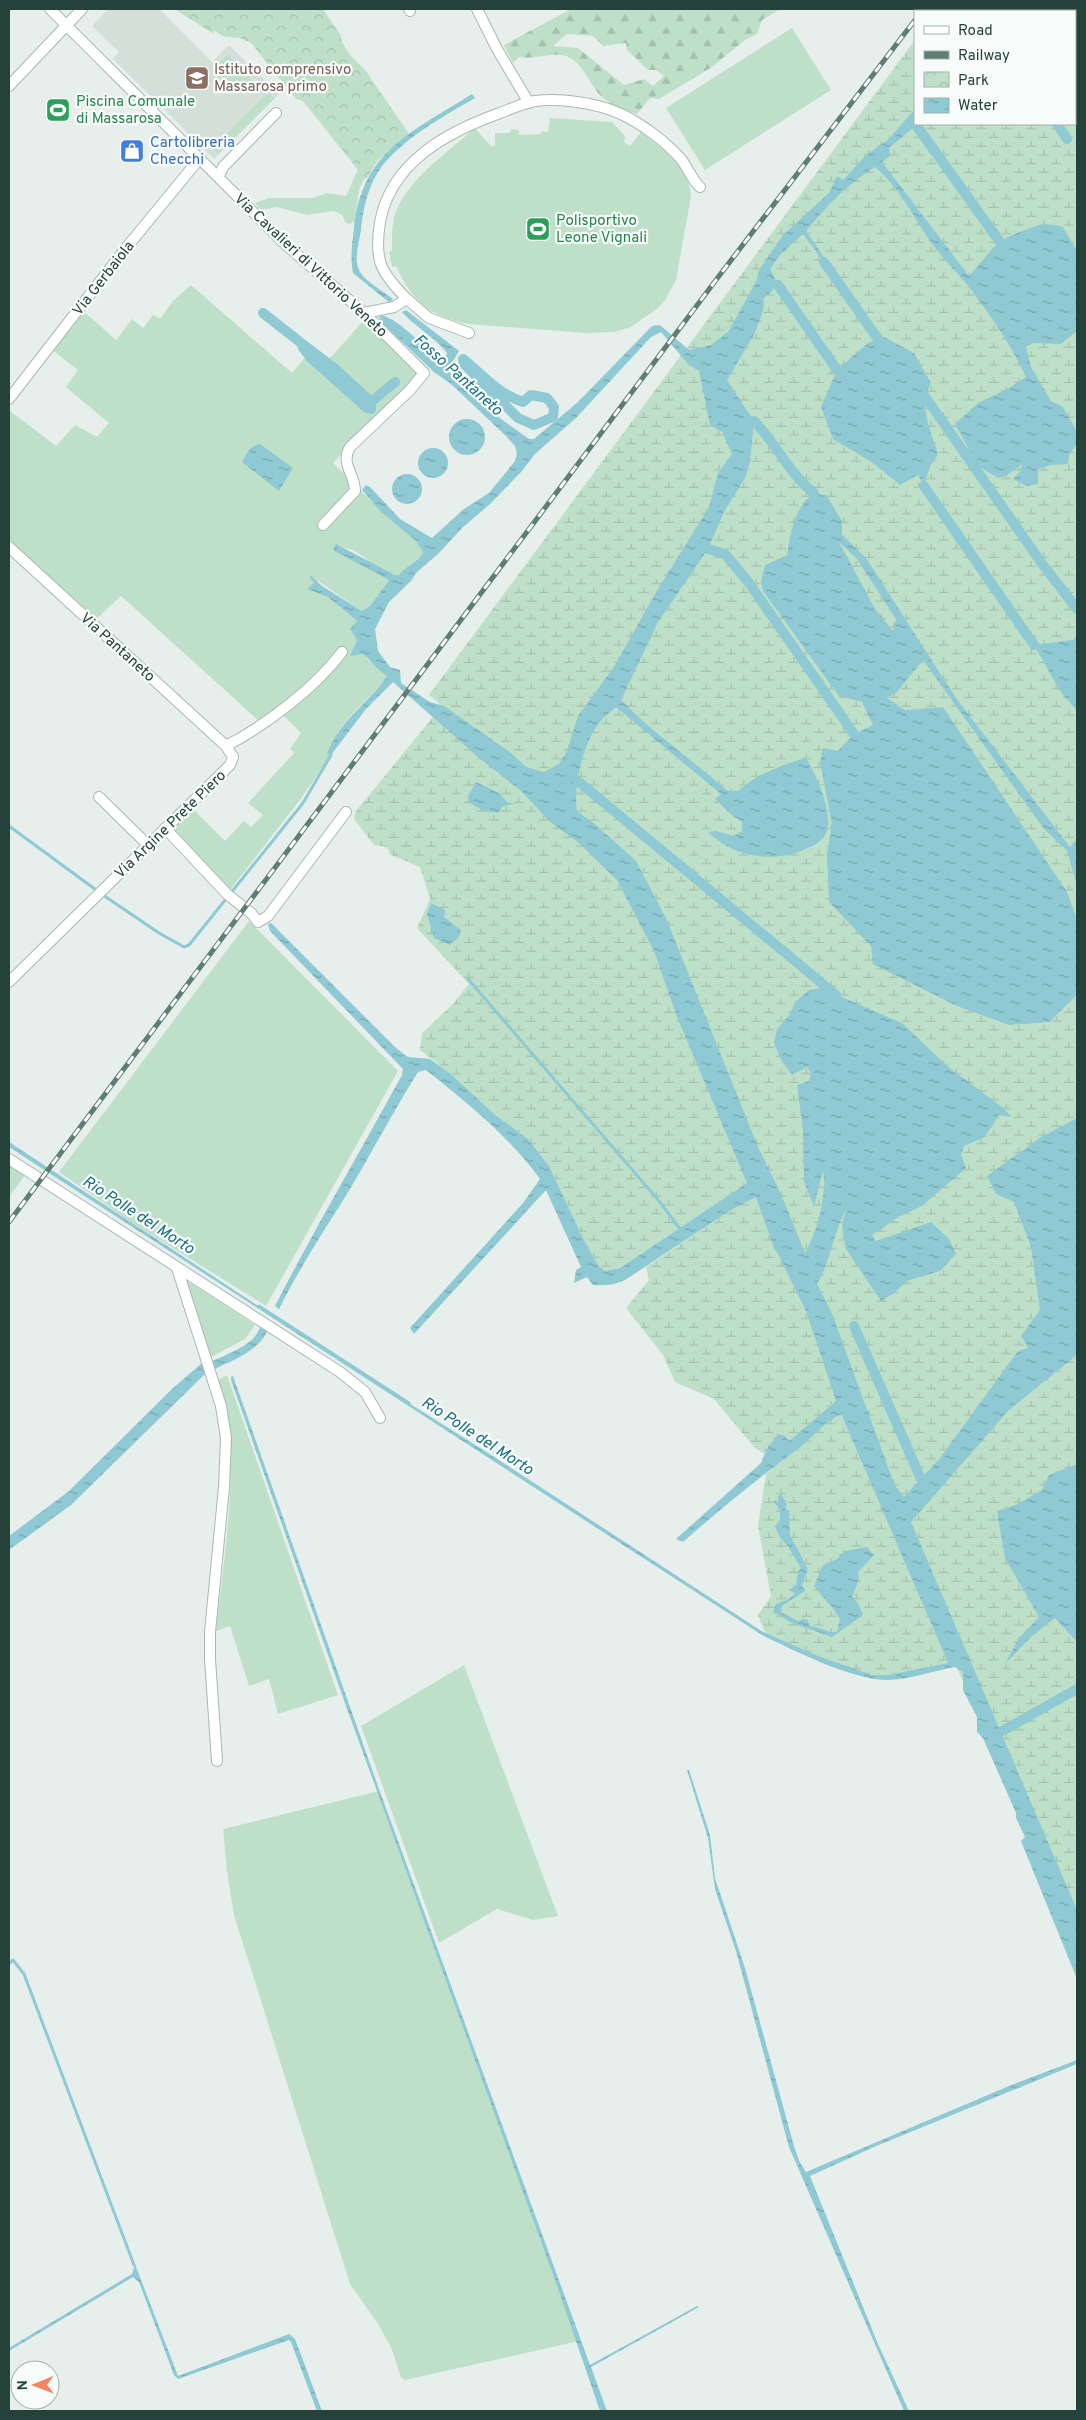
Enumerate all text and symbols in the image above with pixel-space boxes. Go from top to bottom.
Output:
legend [914,10,1076,125]
text: Road [958,22,993,41]
text: Railway [958,47,1010,66]
place label: Istituto comprensivo Massarosa primo [214,61,351,97]
school or university icon: Istituto comprensivo Massarosa primo [184,65,210,91]
text: Park [958,72,989,91]
place label: Piscina Comunale di Massarosa [76,93,195,129]
sports icon: Piscina Comunale di Massarosa [45,97,71,123]
text: Water [958,97,998,116]
place label: Cartolibreria Checchi [150,134,235,170]
shop icon: Cartolibreria Checchi [119,138,145,164]
street label: Via Cavalieri di Vittorio Veneto [229,190,391,342]
place label: Polisportivo Leone Vignali [556,212,647,248]
sports icon: Polisportivo Leone Vignali [525,216,551,242]
street label: Via Gerbaiola [69,238,139,320]
water label: Fosso Pantaneto [409,330,507,421]
street label: Via Pantaneto [76,609,158,687]
street label: Via Argine Prete Piero [111,767,231,883]
water label: Rio Polle del Morto [78,1172,198,1260]
water label: Rio Polle del Morto [417,1393,537,1481]
north arrow [10,2360,60,2410]
text: N [15,2380,32,2390]

